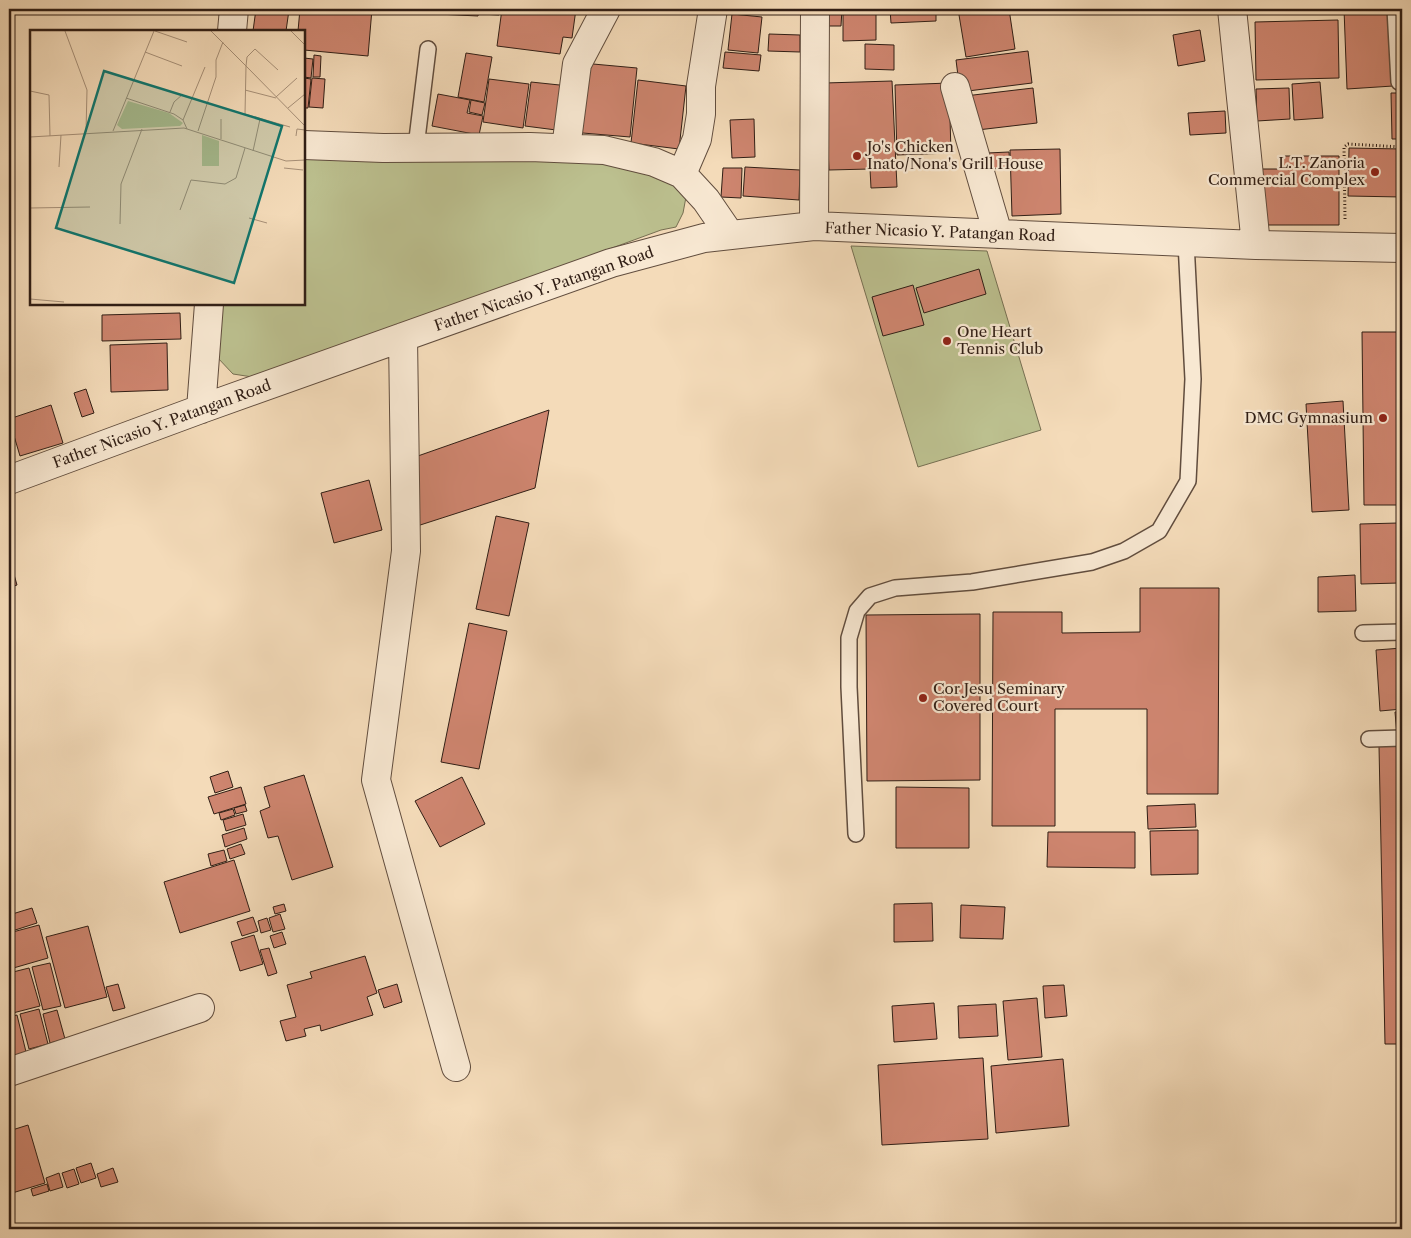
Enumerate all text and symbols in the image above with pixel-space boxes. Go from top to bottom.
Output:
inset map [30,30,305,305]
place label: Jo's Chicken Inato/Nona's Grill House [865,137,1043,173]
marker: Jo's Chicken Inato/Nona's Grill House [851,150,863,162]
place label: L.T. Zanoria Commercial Complex [1208,153,1365,189]
marker: L.T. Zanoria Commercial Complex [1369,166,1381,178]
street label: Father Nicasio Y. Patangan Road [824,218,1056,245]
street label: Father Nicasio Y. Patangan Road [432,242,656,335]
place label: One Heart Tennis Club [957,322,1043,358]
marker: One Heart Tennis Club [941,335,953,347]
street label: Father Nicasio Y. Patangan Road [50,375,274,472]
place label: DMC Gymnasium [1245,408,1373,427]
marker: DMC Gymnasium [1377,412,1389,424]
place label: Cor Jesu Seminary Covered Court [933,679,1066,715]
marker: Cor Jesu Seminary Covered Court [917,692,929,704]

